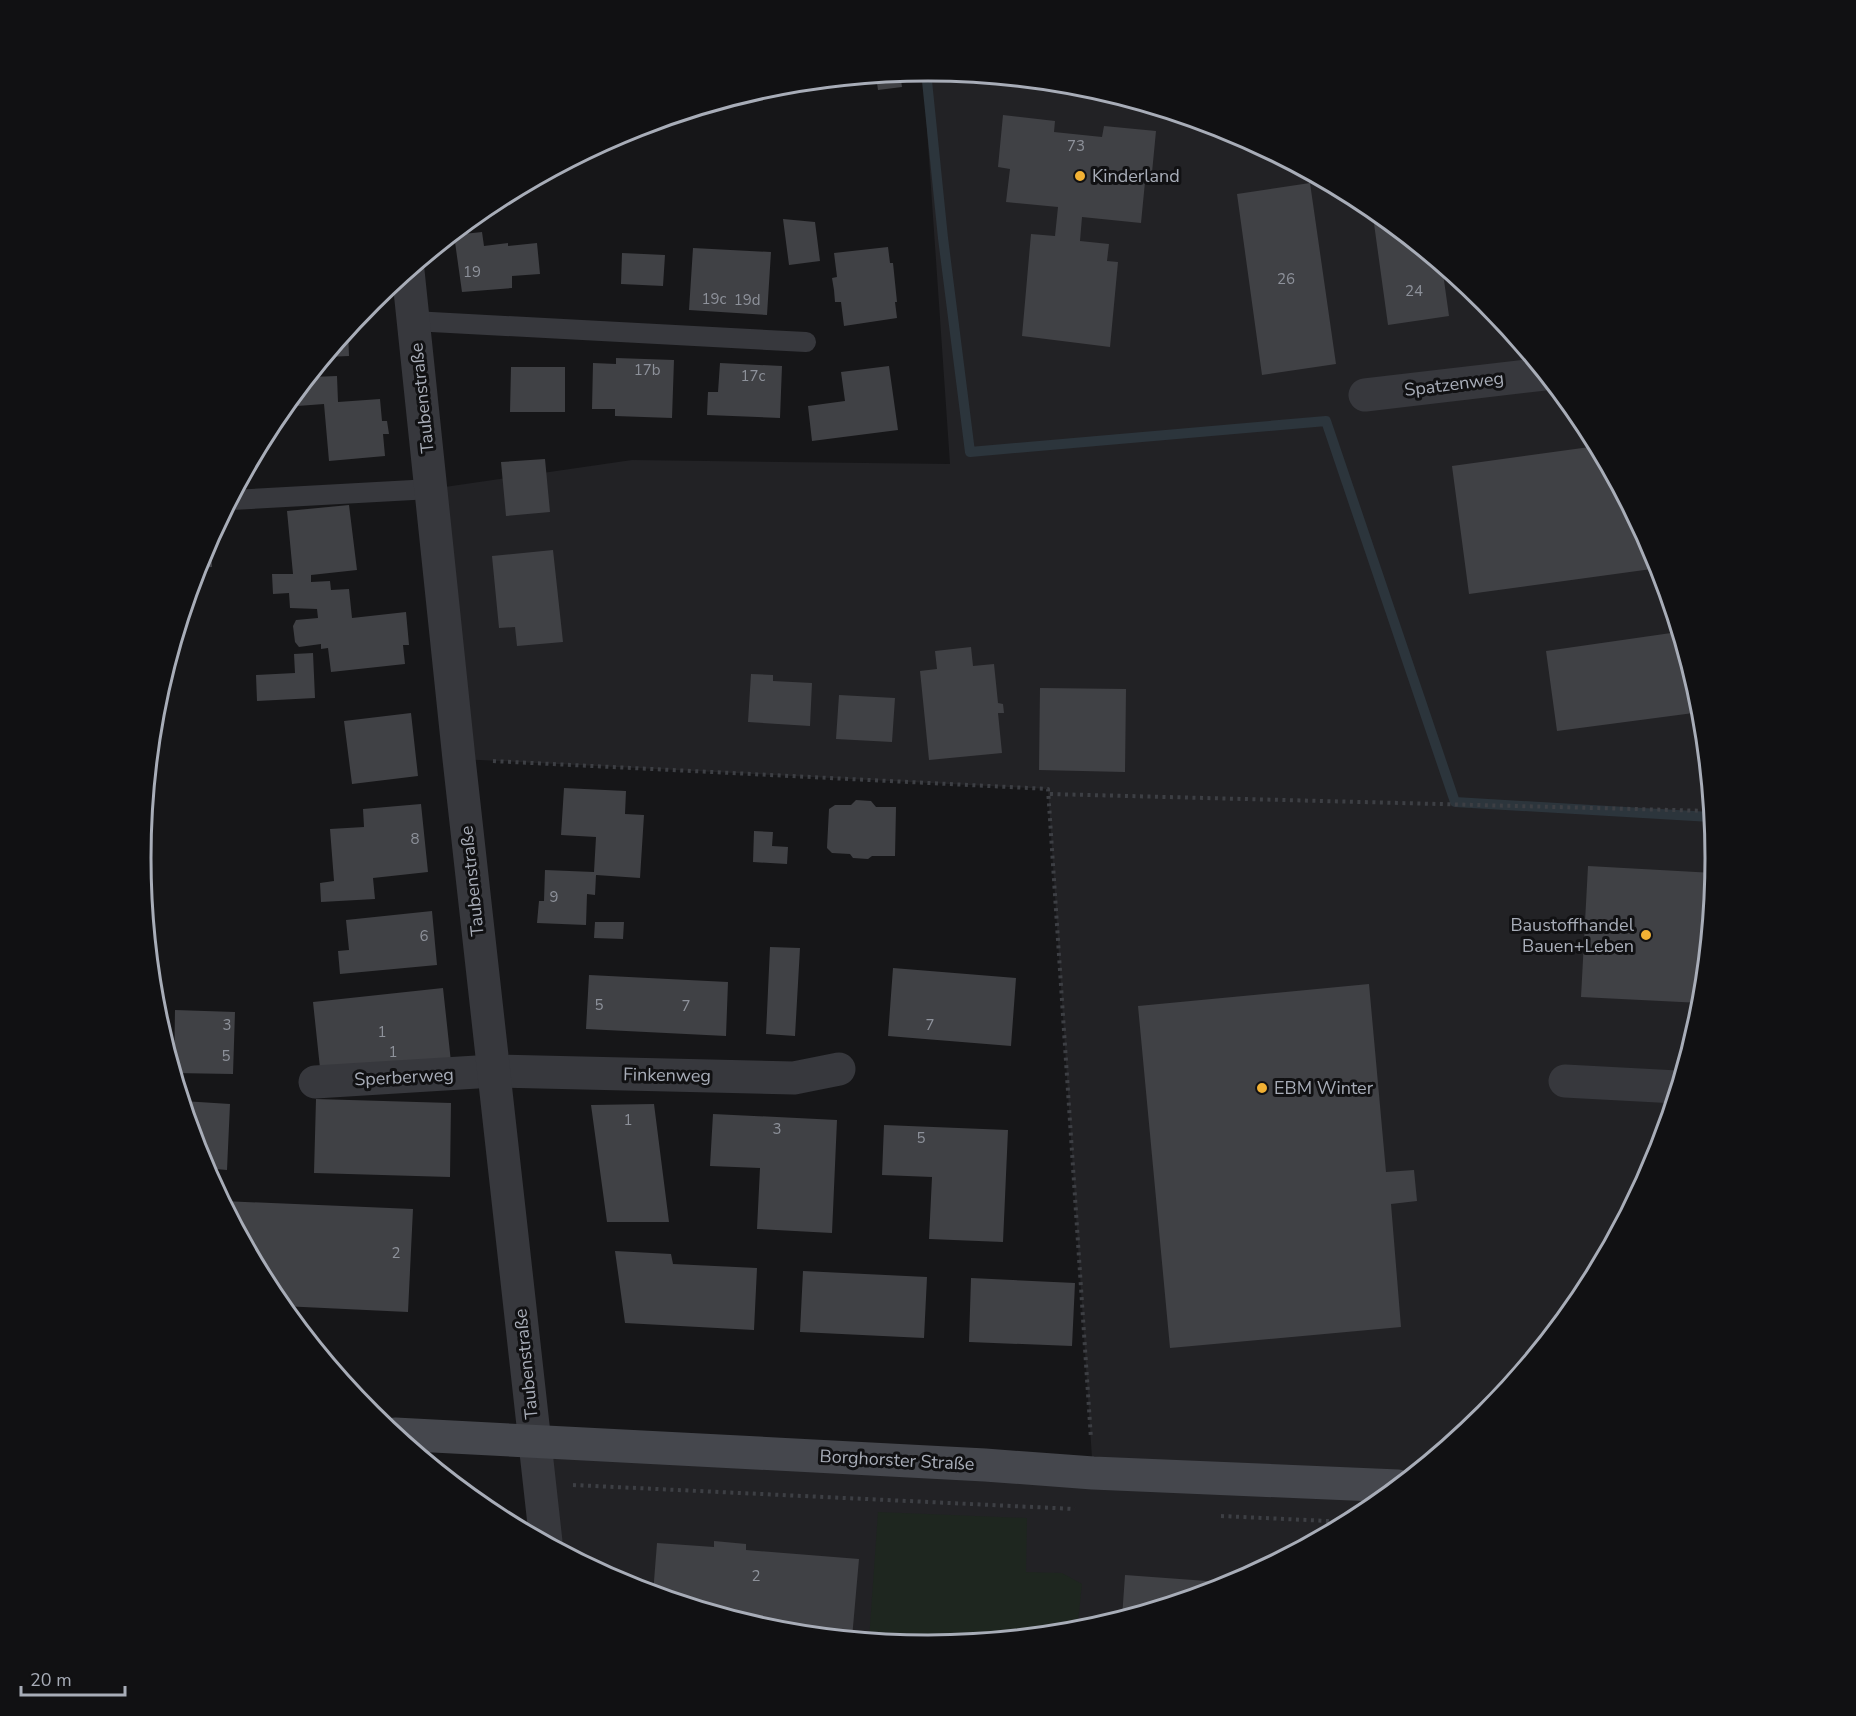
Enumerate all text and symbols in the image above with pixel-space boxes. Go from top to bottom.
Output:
house number: 73 [1067,136,1085,156]
place label: Kinderland [1092,164,1180,188]
marker: Kinderland [1073,169,1087,183]
house number: 19 [463,262,481,282]
house number: 26 [1277,269,1295,289]
house number: 24 [1405,281,1423,301]
house number: 19c [702,289,727,309]
house number: 19d [734,290,760,310]
street label: Taubenstraße [404,342,440,454]
house number: 17b [634,360,661,380]
house number: 17c [741,366,766,386]
street label: Spatzenweg [1403,366,1505,402]
street label: Taubenstraße [454,825,490,937]
house number: 8 [410,829,420,849]
house number: 9 [549,887,559,907]
place label: Baustoffhandel Bauen+Leben [1510,913,1635,958]
house number: 6 [419,926,429,946]
marker: Baustoffhandel Bauen+Leben [1639,928,1653,942]
house number: 5 [594,995,604,1015]
house number: 7 [681,996,691,1016]
house number: 3 [222,1015,232,1035]
house number: 7 [925,1015,935,1035]
house number: 1 [377,1022,387,1042]
house number: 1 [388,1042,398,1062]
house number: 5 [221,1046,231,1066]
street label: Sperberweg [354,1062,454,1092]
street label: Finkenweg [623,1062,711,1088]
place label: EBM Winter [1274,1076,1374,1100]
marker: EBM Winter [1255,1081,1269,1095]
house number: 1 [623,1110,633,1130]
house number: 3 [772,1119,782,1139]
house number: 5 [916,1128,926,1148]
house number: 2 [391,1243,401,1263]
street label: Taubenstraße [508,1308,544,1420]
street label: Borghorster Straße [819,1444,975,1476]
house number: 2 [751,1566,761,1586]
scale bar [21,1659,124,1697]
text: 20 m [30,1668,72,1692]

